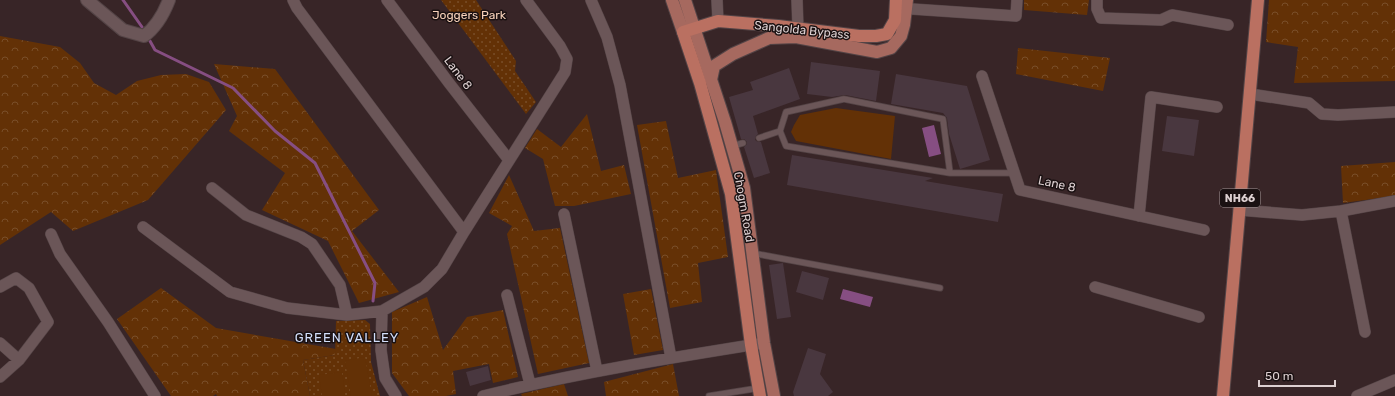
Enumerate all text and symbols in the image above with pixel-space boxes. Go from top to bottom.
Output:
park label: Joggers Park [432,8,507,22]
street label: Sangolda Bypass [754,18,850,42]
street label: Lane 8 [441,54,475,92]
street label: Chogm Road [731,171,757,243]
street label: Lane 8 [1037,173,1077,195]
road number: NH66 [1220,189,1260,207]
district label: GREEN VALLEY [295,330,399,345]
scale bar [1259,362,1335,388]
text: 50 m [1265,369,1293,383]

